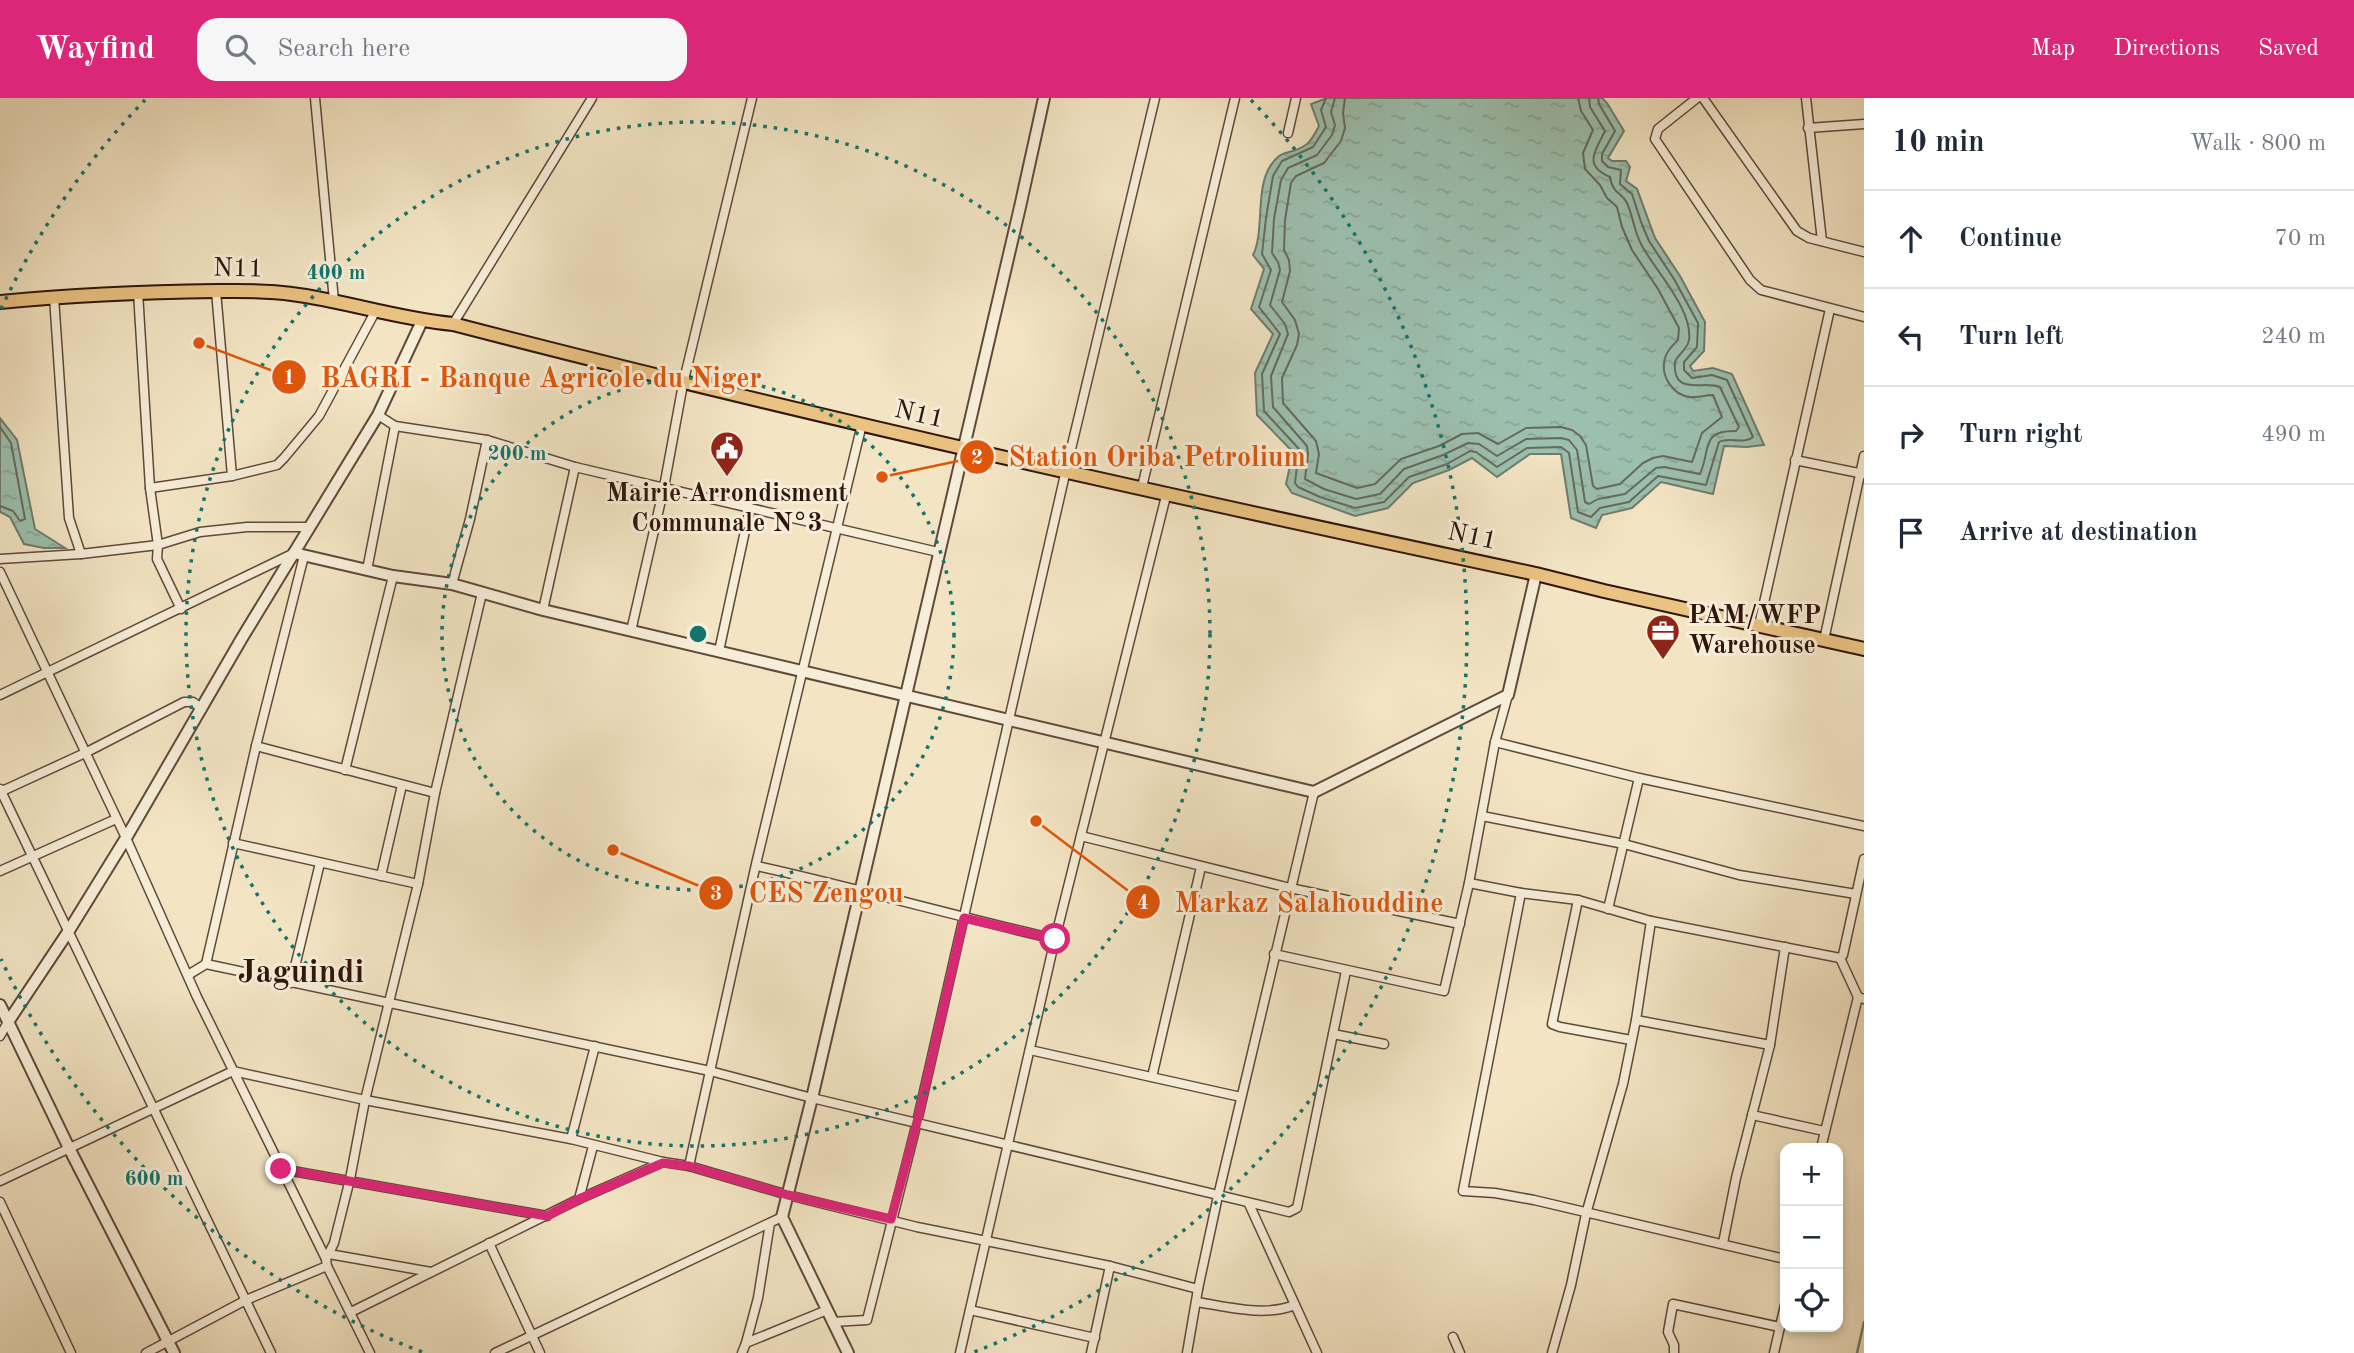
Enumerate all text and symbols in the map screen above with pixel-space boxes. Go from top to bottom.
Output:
search box [197,18,687,81]
icon: search [221,30,259,68]
text: Wayfind [35,33,155,66]
text: Search here [277,36,410,62]
text: Map [2031,37,2075,61]
text: Directions [2113,37,2220,61]
text: Saved [2258,37,2319,61]
text: 10 min [1892,128,1985,158]
text: Walk · 800 m [2190,132,2326,155]
icon: ahead [1892,220,1930,258]
text: Continue [1959,226,2062,252]
text: 70 m [2275,227,2326,250]
street label: N11 [213,256,263,282]
text: 400 m [306,263,366,284]
icon: left [1892,318,1930,356]
text: Turn left [1959,324,2064,350]
text: 240 m [2261,325,2326,348]
callout: BAGRI - Banque Agricole du Niger [271,352,776,401]
text: BAGRI - Banque Agricole du Niger [320,366,762,394]
text: 1 [283,368,295,389]
street label: N11 [892,397,946,433]
icon: right [1892,416,1930,454]
text: Turn right [1959,422,2082,448]
text: 490 m [2261,423,2326,446]
public building icon: Mairie Arrondisment Communale N°3 [708,429,746,478]
callout: Station Oriba Petrolium [960,432,1320,481]
text: 200 m [487,444,547,465]
text: Station Oriba Petrolium [1008,445,1306,473]
text: 2 [971,448,983,469]
place label: Mairie Arrondisment Communale N°3 [606,481,848,537]
icon: arrive [1892,514,1930,552]
street label: N11 [1445,519,1499,555]
text: Arrive at destination [1959,520,2198,546]
place label: PAM/WFP Warehouse [1688,603,1821,659]
office icon: PAM/WFP Warehouse [1644,612,1682,661]
centre of rings [686,622,710,646]
callout: CES Zengou [699,868,917,917]
callout: Markaz Salahouddine [1125,877,1457,926]
text: CES Zengou [748,881,904,909]
text: 3 [710,884,722,905]
text: Markaz Salahouddine [1175,891,1443,919]
text: 4 [1137,893,1149,914]
route start [1039,923,1070,954]
district label: Jaguindi [238,957,364,990]
map controls [1780,1143,1843,1332]
button: + [1780,1143,1843,1206]
route end [265,1153,296,1184]
text: 600 m [124,1169,184,1190]
button: − [1780,1206,1843,1269]
button: locate [1780,1269,1843,1332]

